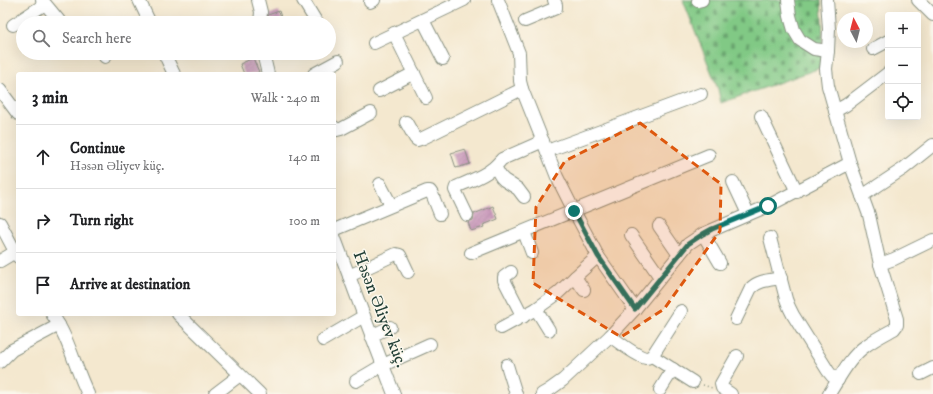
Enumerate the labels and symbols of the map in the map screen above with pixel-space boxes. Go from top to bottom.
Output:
north arrow [837,12,873,48]
route start [759,197,777,215]
route end [565,202,583,220]
street label: Həsən Əliyev küç. [348,247,412,371]

